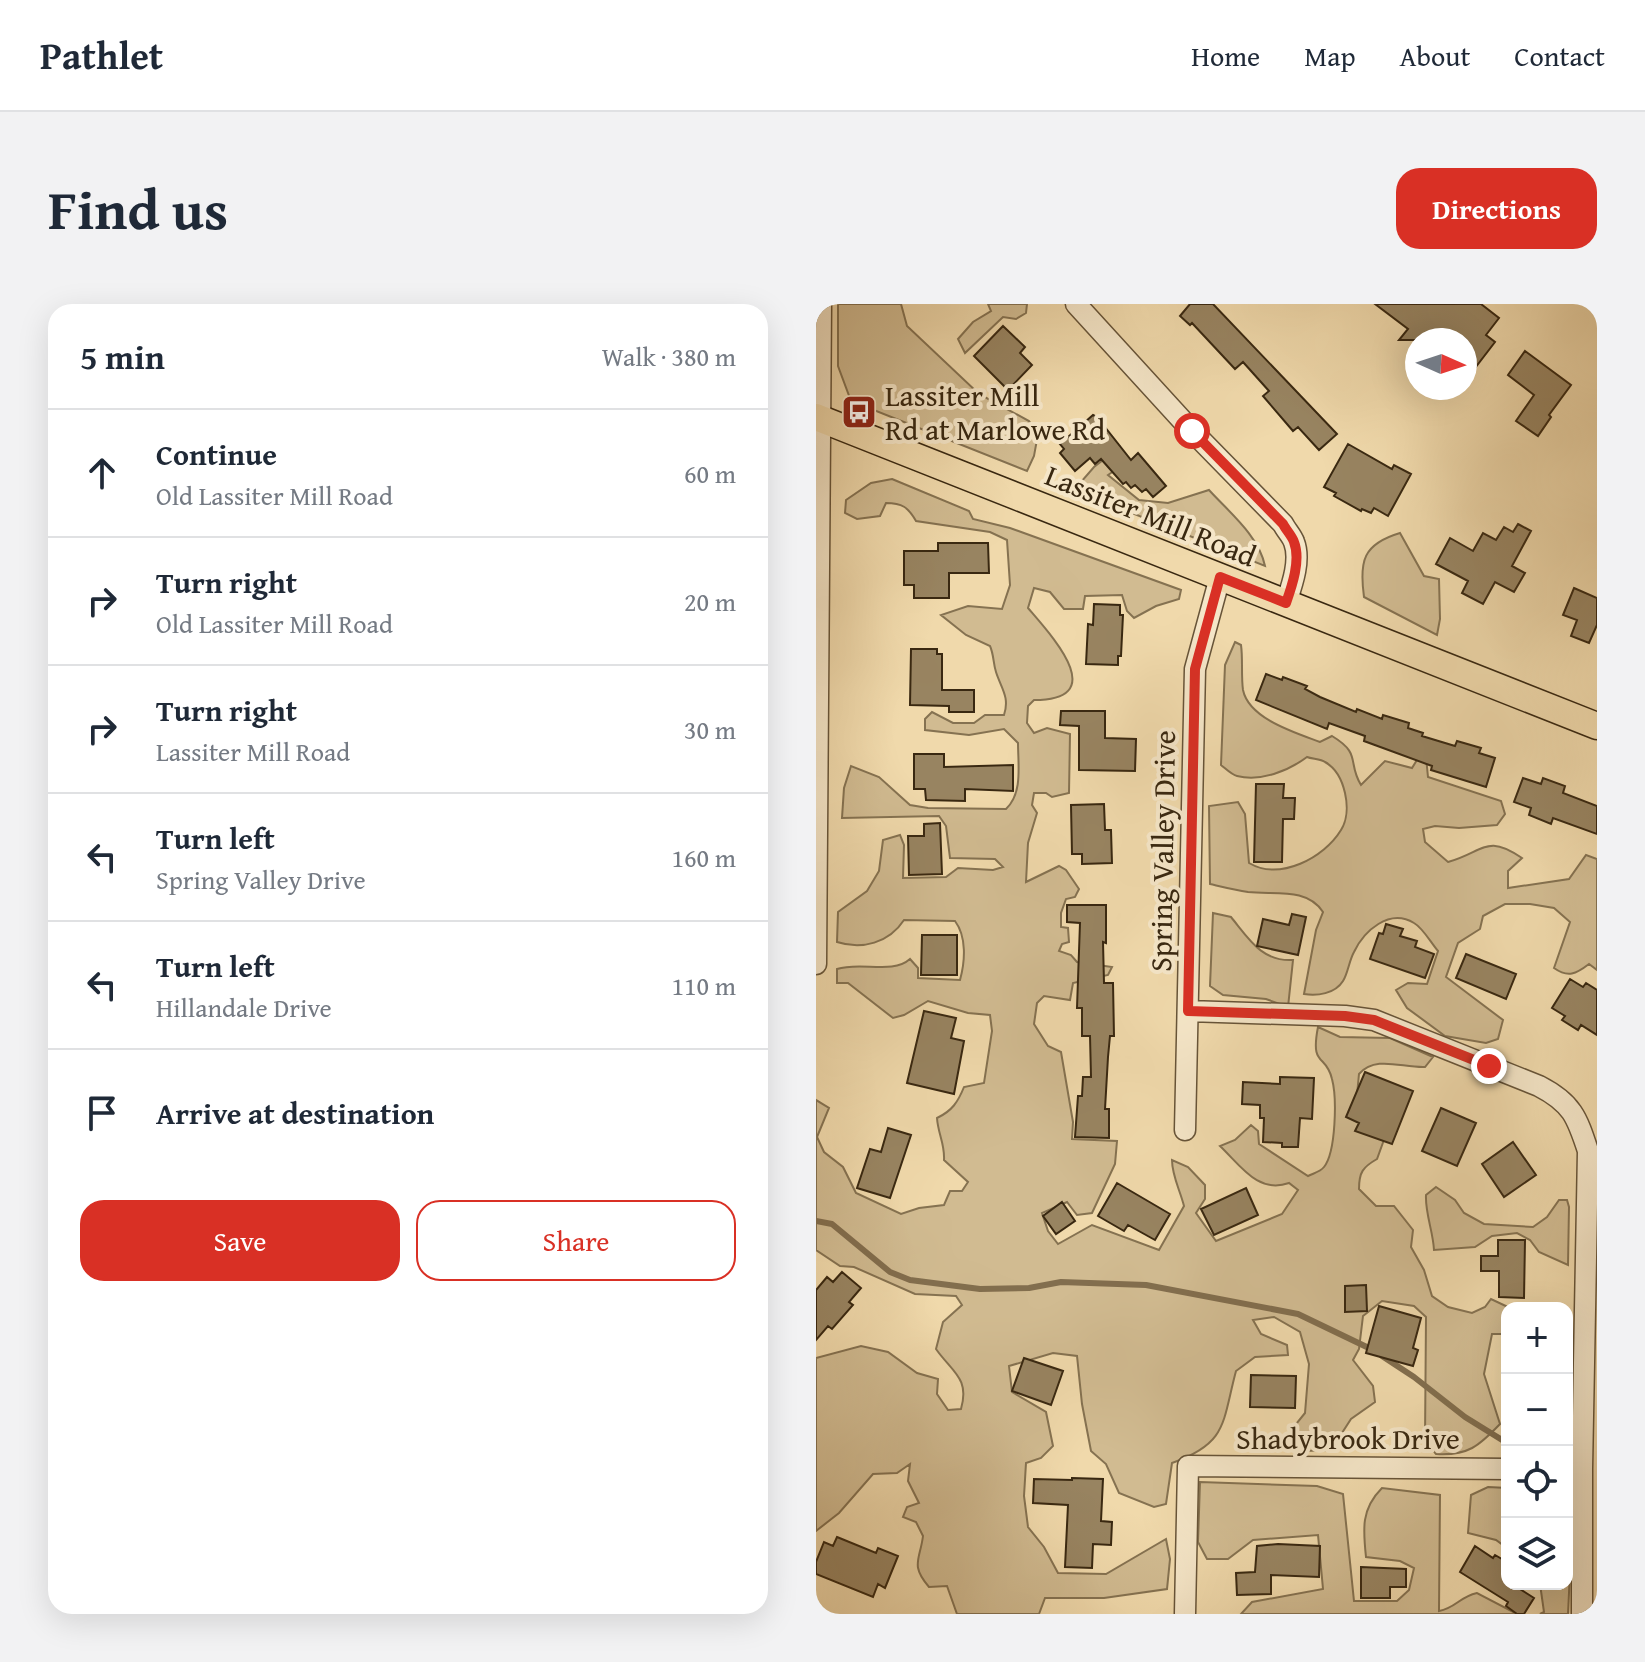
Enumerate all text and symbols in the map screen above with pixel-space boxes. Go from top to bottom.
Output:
text: Pathlet [40,27,163,83]
text: Home [1191,35,1260,76]
text: Map [1304,35,1356,76]
text: About [1400,35,1470,76]
text: Contact [1514,35,1605,76]
text: Find us [48,167,228,250]
button: Directions [1396,168,1597,249]
north arrow [1405,328,1477,400]
text: 5 min [80,332,165,381]
text: Walk · 380 m [602,337,736,376]
place label: Lassiter Mill Rd at Marlowe Rd [885,373,1105,451]
bus stop icon: Lassiter Mill Rd at Marlowe Rd [840,393,878,431]
route start [1174,413,1210,449]
text: Continue [156,432,277,476]
icon: ahead [80,451,124,495]
street label: Lassiter Mill Road [1039,453,1263,577]
text: 60 m [684,454,736,493]
text: Old Lassiter Mill Road [156,476,393,515]
text: Turn right [156,560,297,604]
icon: right [80,579,124,623]
text: 20 m [684,582,736,621]
text: Old Lassiter Mill Road [156,604,393,643]
text: Turn right [156,688,297,732]
icon: right [80,707,124,751]
text: 30 m [684,710,736,749]
street label: Spring Valley Drive [1138,730,1186,972]
text: Lassiter Mill Road [156,732,350,771]
text: Turn left [156,816,275,860]
icon: left [80,835,124,879]
text: 160 m [671,838,736,877]
text: Spring Valley Drive [156,860,366,899]
text: Turn left [156,944,275,988]
icon: left [80,963,124,1007]
text: 110 m [671,966,736,1005]
text: Hillandale Drive [156,988,332,1027]
route end [1471,1048,1507,1084]
icon: arrive [80,1091,124,1135]
text: Arrive at destination [156,1091,434,1135]
button: Save [80,1200,400,1281]
button: Share [416,1200,736,1281]
map controls [1501,1302,1573,1590]
button: + [1501,1302,1573,1374]
button: − [1501,1374,1573,1446]
street label: Shadybrook Drive [1236,1416,1460,1460]
button: locate [1501,1446,1573,1518]
button: layers [1501,1518,1573,1590]

